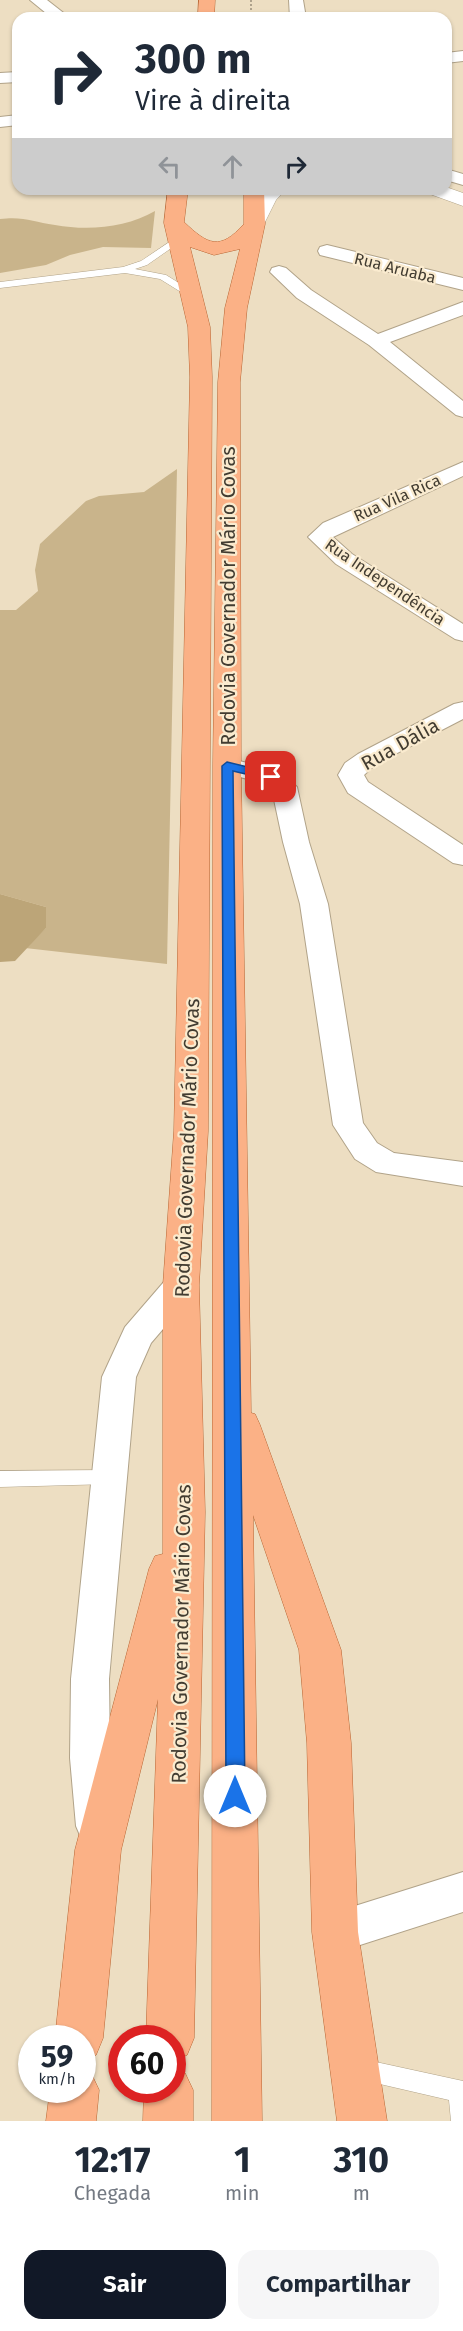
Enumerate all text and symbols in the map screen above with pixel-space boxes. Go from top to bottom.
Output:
text: 300 m [135,34,251,84]
icon: right [36,36,114,114]
text: Vire à direita [135,85,291,117]
icon: left [153,150,186,183]
icon: ahead [216,150,249,183]
icon: right [279,150,312,183]
street label: Rua Aruaba [352,249,438,287]
street label: Rodovia Governador Mário Covas [216,446,240,746]
street label: Rua Vila Rica [351,470,443,526]
street label: Rua Independência [321,535,449,629]
street label: Rua Dália [357,713,443,775]
pin [245,751,296,802]
icon: arrive [254,760,287,793]
street label: Rodovia Governador Mário Covas [170,998,204,1298]
street label: Rodovia Governador Mário Covas [166,1484,196,1784]
position arrow [203,1764,267,1828]
speed limit sign: 60 [108,2025,186,2103]
text: 59 [41,2039,73,2075]
text: km/h [38,2070,76,2088]
text: 12:17 [74,2138,151,2182]
text: 1 [234,2138,251,2182]
text: 310 [333,2138,389,2182]
text: Chegada [74,2181,151,2205]
text: min [225,2181,260,2205]
text: m [353,2181,370,2205]
button: Sair [24,2250,226,2319]
button: Compartilhar [238,2250,439,2319]

